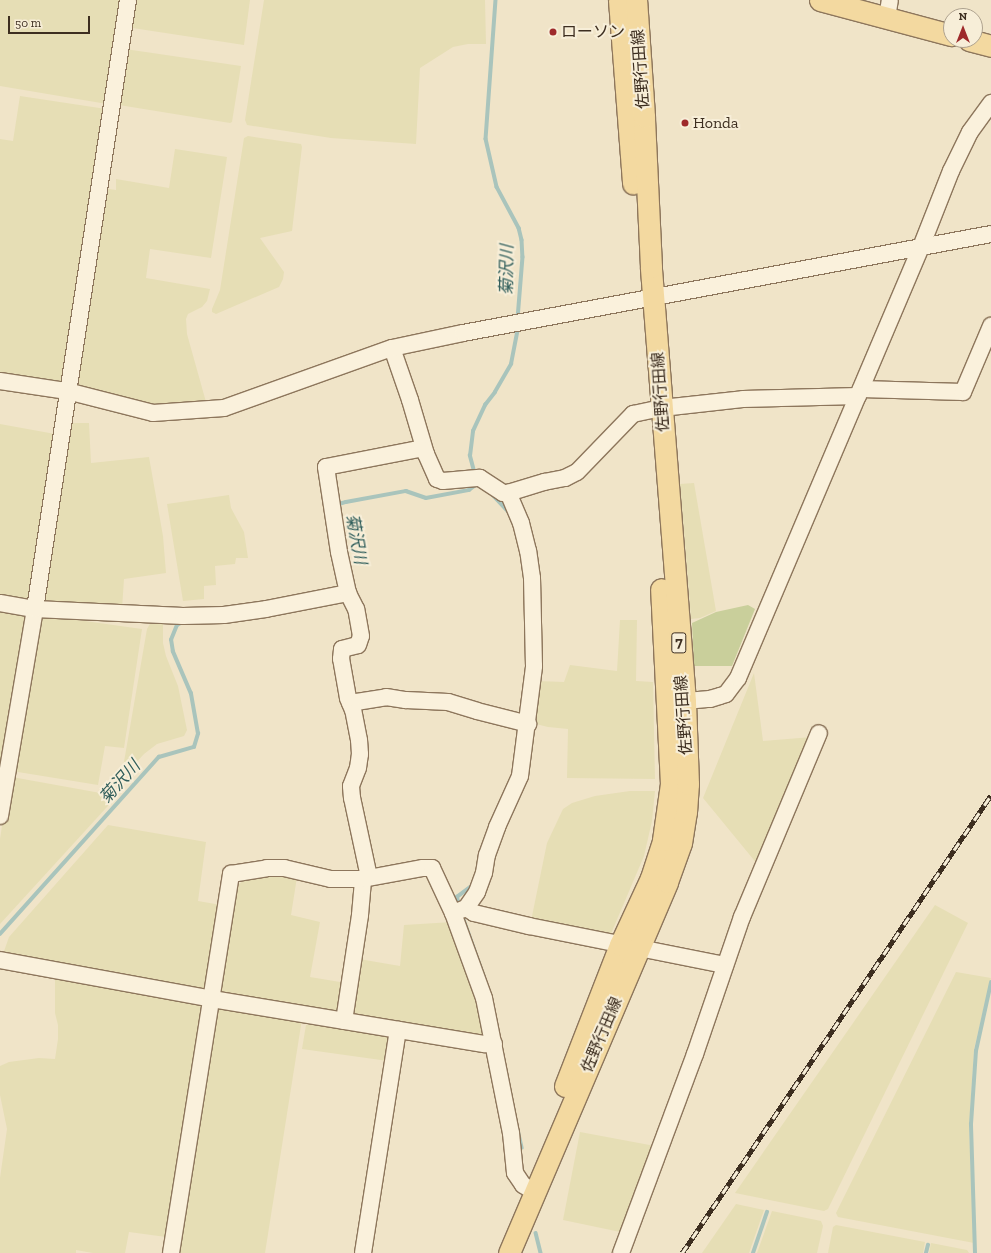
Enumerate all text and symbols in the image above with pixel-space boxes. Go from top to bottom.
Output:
scale bar [10,8,92,34]
north arrow [943,8,983,48]
text: N [959,10,967,23]
text: 50 m [15,16,41,30]
place label: ローソン [561,22,625,42]
marker: ローソン [548,27,558,37]
street label: 佐野行田線 [629,28,653,110]
place label: Honda [693,113,739,133]
marker: Honda [680,118,690,128]
water label: 菊沢川 [496,244,518,296]
street label: 佐野行田線 [649,351,673,433]
water label: 菊沢川 [342,512,370,566]
road number: 7 [671,630,687,656]
street label: 佐野行田線 [672,674,696,756]
water label: 菊沢川 [95,756,145,808]
street label: 佐野行田線 [578,994,626,1076]

